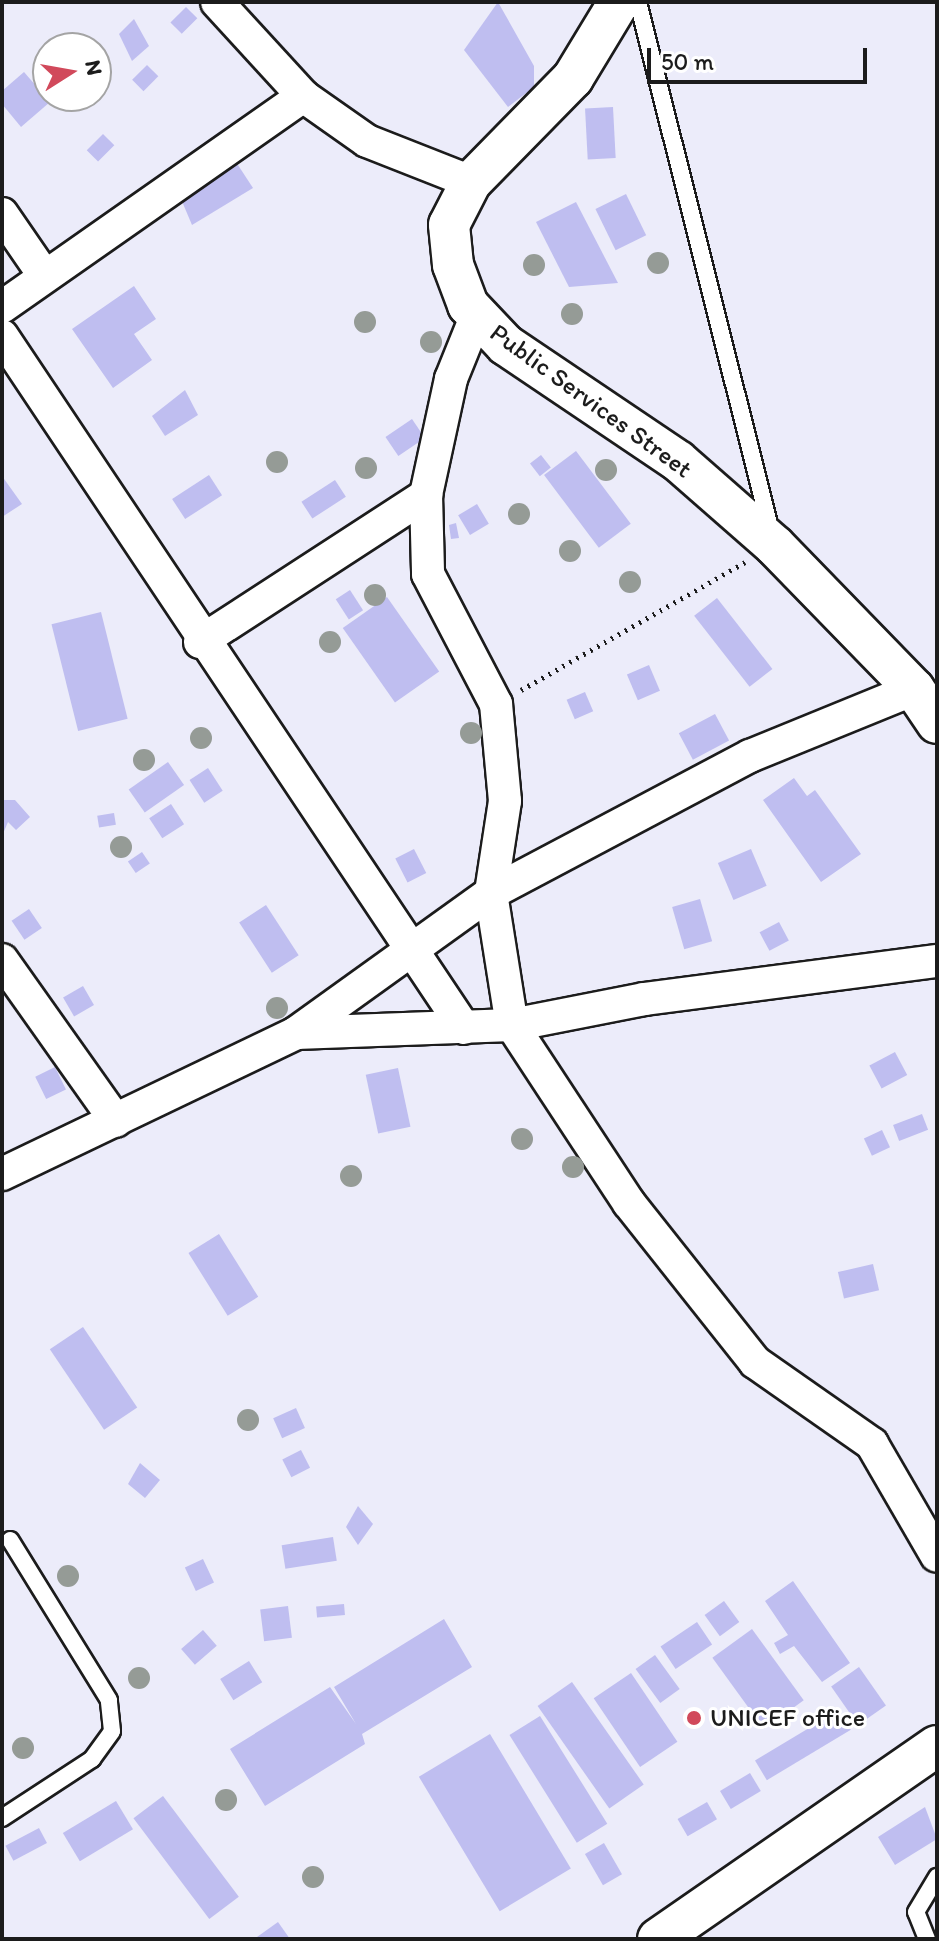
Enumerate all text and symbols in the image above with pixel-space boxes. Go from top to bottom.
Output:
north arrow [32,32,112,112]
scale bar [651,32,871,82]
text: 50 m [661,47,714,76]
text: N [79,58,109,78]
street label: Public Services Street [484,317,698,485]
place label: UNICEF office [710,1702,865,1734]
marker: UNICEF office [685,1709,703,1727]

